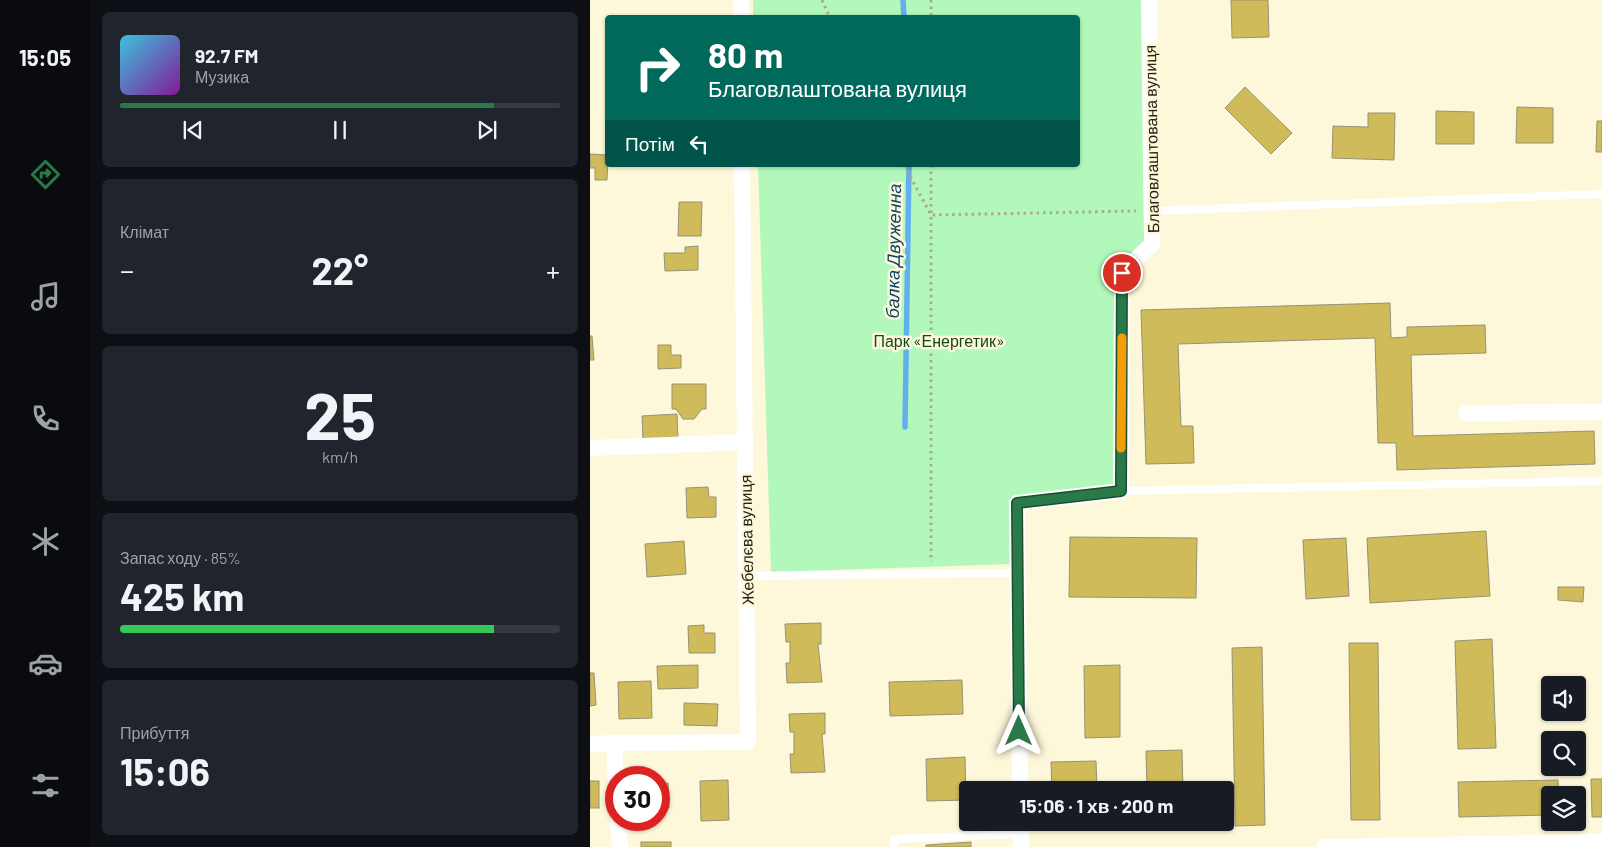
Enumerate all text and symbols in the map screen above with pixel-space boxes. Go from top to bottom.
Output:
text: 80 m [708,33,783,75]
icon: right [625,35,690,100]
text: 15:05 [19,44,71,70]
text: 92.7 FM [195,44,258,67]
street label: Благовлаштована вулиця [1140,45,1162,233]
text: Музика [195,67,249,86]
text: Благовлаштована вулиця [708,75,967,101]
icon: previous [179,116,207,144]
icon: pause [326,116,354,144]
icon: next [473,116,501,144]
icon: left [685,130,713,158]
text: Потім [625,132,675,155]
icon: directions [28,157,63,192]
water label: балка Двуженна [881,183,905,319]
text: Клімат [120,222,169,241]
text: 22° [312,247,368,293]
pin [1101,252,1143,294]
text: − [120,253,134,287]
text: + [546,253,560,287]
icon: arrive [1108,259,1136,287]
icon: music [28,279,63,314]
park label: Парк «Енергетик» [873,331,1005,350]
text: 25 [304,375,376,453]
icon: phone [28,401,63,436]
text: km/h [322,447,358,466]
street label: Жебелєва вулиця [735,475,757,605]
icon: climate [28,524,63,559]
text: Запас ходу · 85% [120,548,241,567]
text: 425 km [120,573,244,619]
icon: car [28,646,63,681]
map controls [1541,676,1586,831]
button: sound [1541,676,1586,721]
position arrow [992,704,1044,756]
text: Прибуття [120,723,189,742]
button: search [1541,731,1586,776]
text: 15:06 [120,748,210,794]
speed limit sign: 30 [605,766,670,831]
icon: filters [28,768,63,803]
button: layers [1541,786,1586,831]
text: 15:06 · 1 хв · 200 m [1020,794,1173,817]

